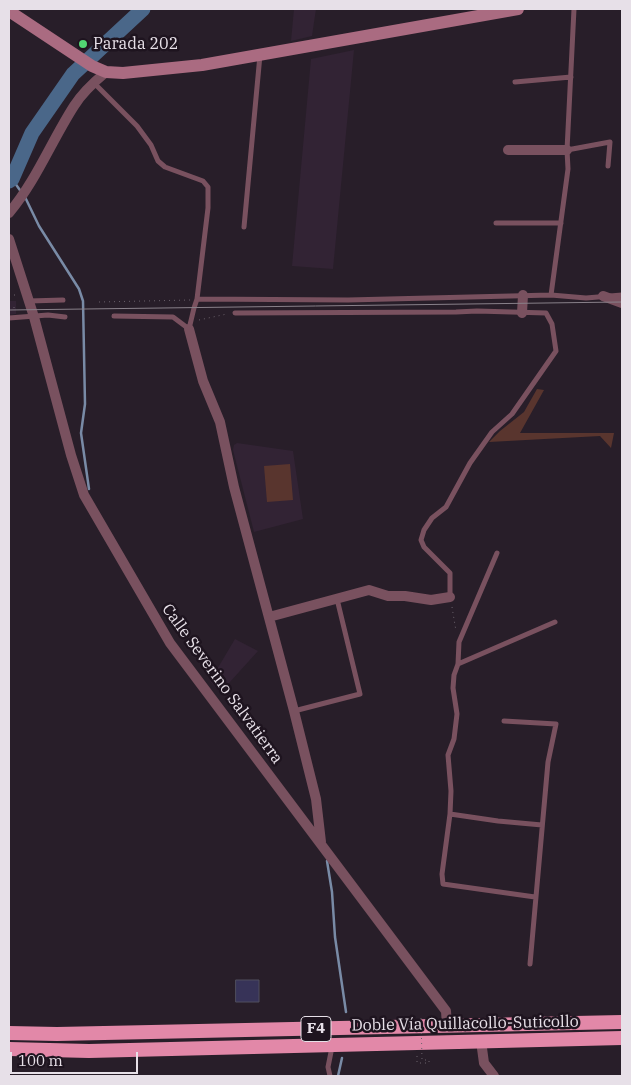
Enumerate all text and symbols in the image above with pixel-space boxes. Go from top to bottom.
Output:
place label: Parada 202 [93,34,178,54]
marker: Parada 202 [77,38,89,50]
street label: Calle Severino Salvatierra [158,600,286,768]
street label: Doble Vía Quillacollo-Suticollo [351,1012,579,1036]
road number: F4 [301,1016,331,1042]
scale bar [12,1042,140,1074]
text: 100 m [18,1051,63,1070]

